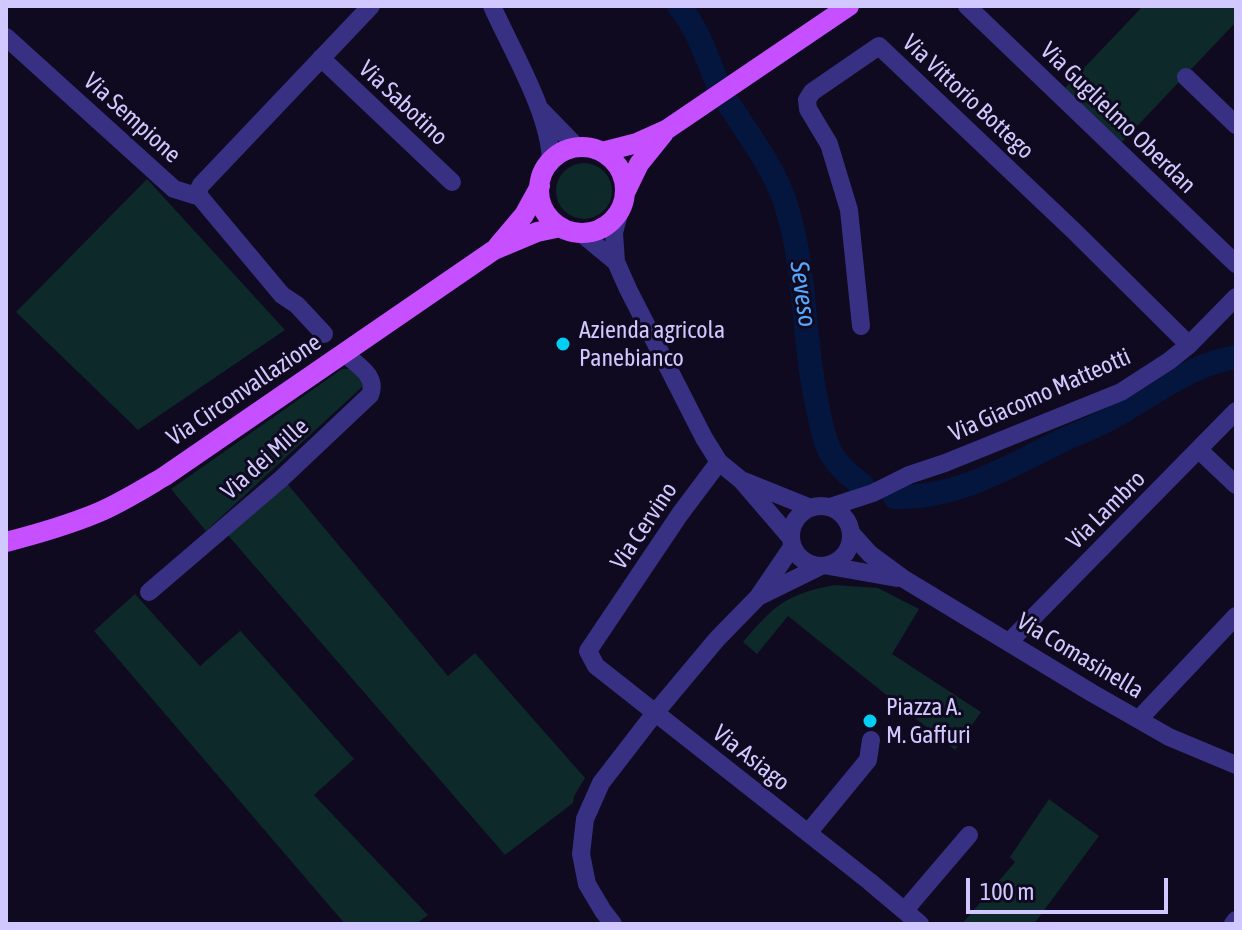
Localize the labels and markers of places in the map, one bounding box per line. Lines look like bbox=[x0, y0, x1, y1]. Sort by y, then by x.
place label: Azienda agricola Panebianco bbox=[579, 316, 725, 372]
marker: Azienda agricola Panebianco bbox=[554, 335, 572, 353]
place label: Piazza A. M. Gaffuri bbox=[886, 693, 971, 749]
marker: Piazza A. M. Gaffuri bbox=[861, 712, 879, 730]

